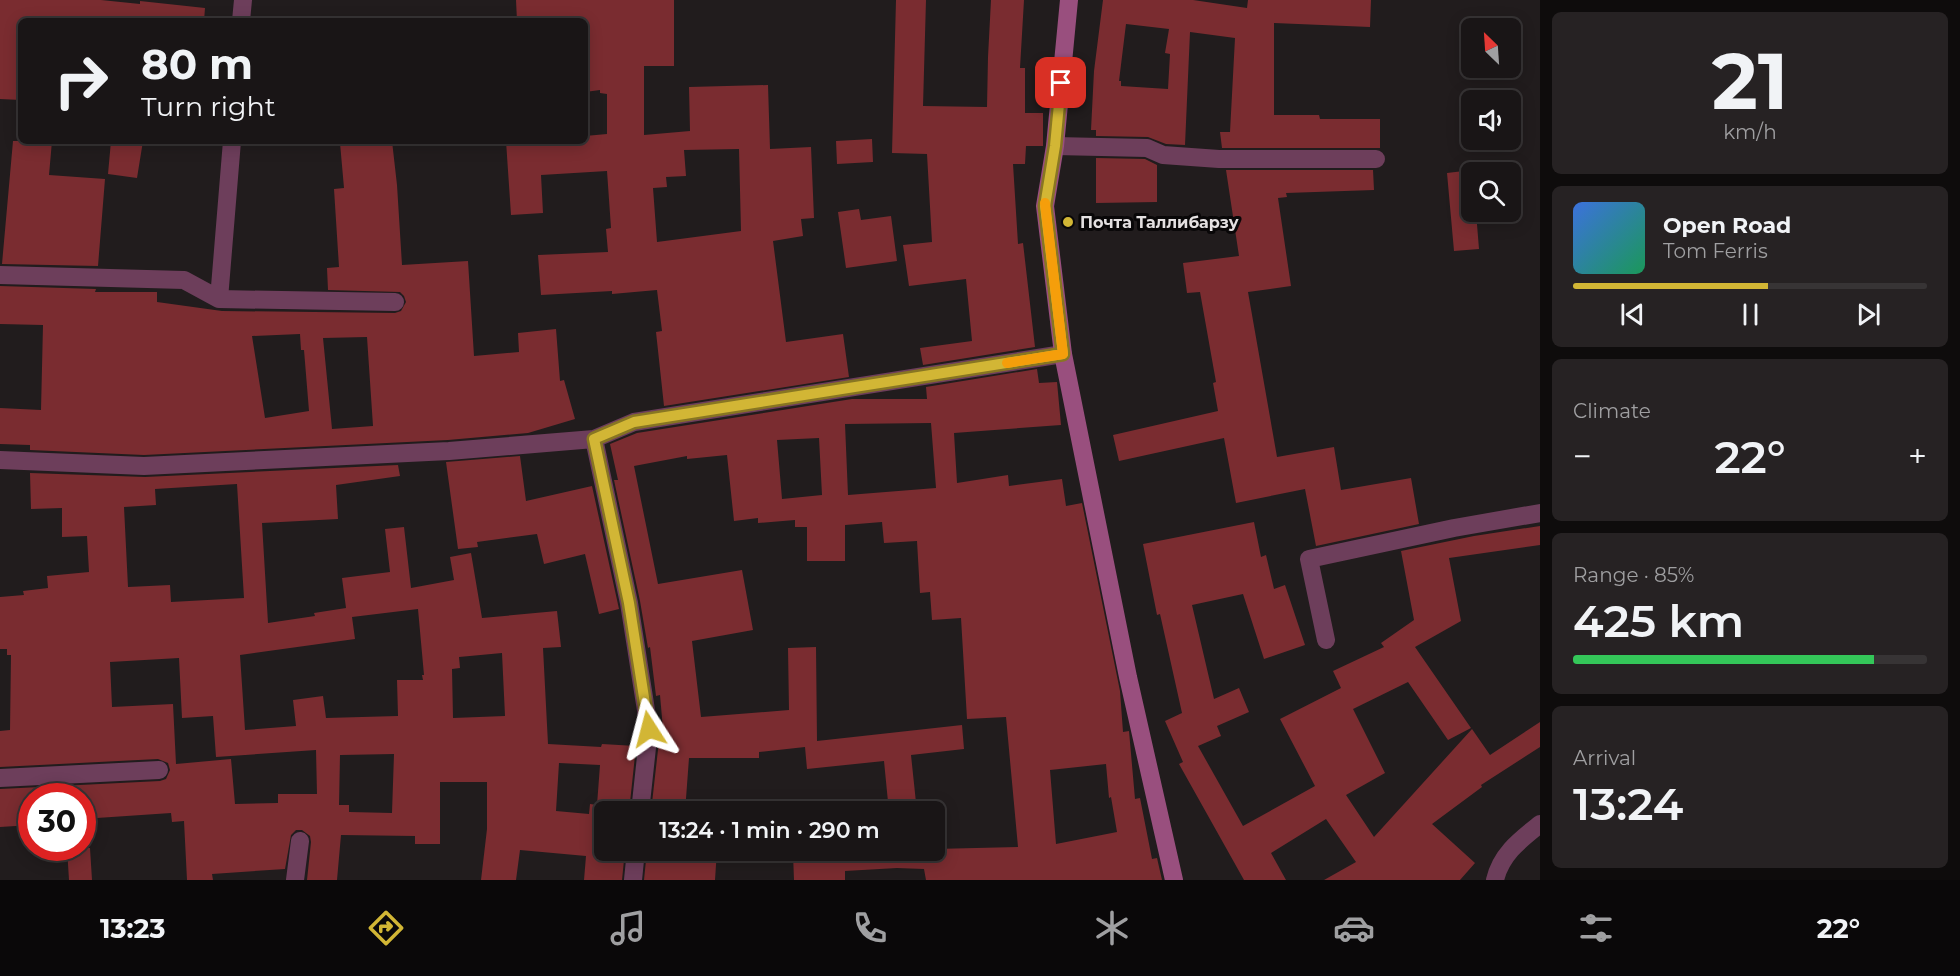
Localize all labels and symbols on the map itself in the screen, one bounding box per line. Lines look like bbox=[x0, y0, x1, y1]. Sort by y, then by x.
north arrow bbox=[1461, 18, 1521, 78]
pin bbox=[1035, 57, 1086, 108]
place label: Почта Таллибарзу bbox=[1080, 213, 1239, 232]
marker: Почта Таллибарзу bbox=[1061, 215, 1075, 229]
position arrow bbox=[617, 697, 681, 761]
speed limit sign: 30 bbox=[18, 783, 96, 861]

